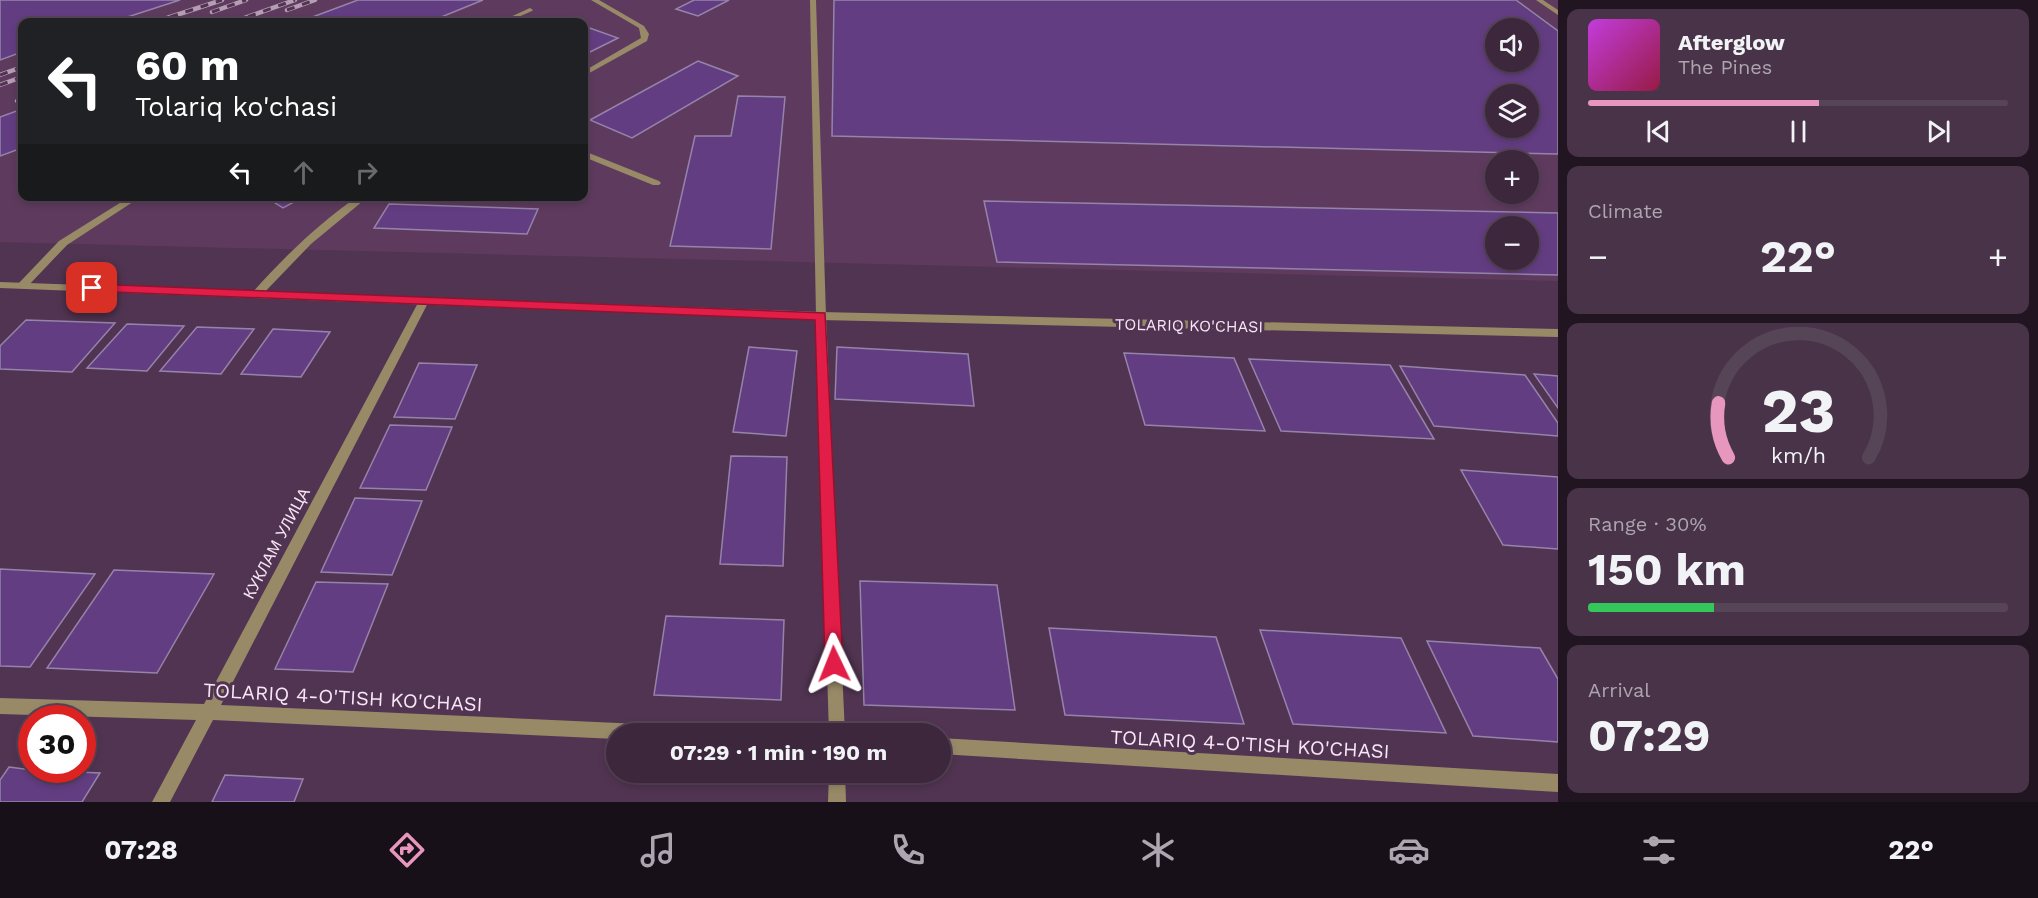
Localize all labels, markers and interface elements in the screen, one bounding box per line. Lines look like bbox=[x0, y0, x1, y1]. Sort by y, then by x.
map controls bbox=[1485, 18, 1539, 270]
button: sound bbox=[1485, 18, 1539, 72]
text: Afterglow bbox=[1678, 30, 1785, 55]
text: 60 m bbox=[135, 41, 239, 90]
icon: left bbox=[36, 42, 114, 120]
text: The Pines bbox=[1678, 55, 1772, 79]
button: layers bbox=[1485, 84, 1539, 138]
text: Tolariq ko'chasi bbox=[135, 91, 337, 123]
icon: previous bbox=[1642, 115, 1675, 148]
icon: pause bbox=[1782, 115, 1815, 148]
icon: next bbox=[1922, 115, 1955, 148]
button: + bbox=[1485, 150, 1539, 204]
icon: left bbox=[224, 156, 257, 189]
icon: ahead bbox=[287, 156, 320, 189]
icon: right bbox=[350, 156, 383, 189]
text: Climate bbox=[1588, 199, 1663, 223]
button: − bbox=[1485, 216, 1539, 270]
text: 22° bbox=[1760, 230, 1836, 283]
text: − bbox=[1588, 237, 1608, 276]
text: + bbox=[1988, 237, 2008, 276]
pin bbox=[66, 262, 117, 313]
icon: arrive bbox=[75, 271, 108, 304]
street label: TOLARIQ KO'CHASI bbox=[1115, 315, 1263, 336]
text: 23 bbox=[1761, 374, 1835, 447]
text: km/h bbox=[1770, 443, 1826, 468]
street label: КУКЛАМ УЛИЦА bbox=[239, 484, 314, 602]
text: Range · 30% bbox=[1588, 512, 1707, 536]
text: 150 km bbox=[1588, 543, 1746, 596]
position arrow bbox=[802, 632, 866, 696]
street label: TOLARIQ 4-O'TISH KO'CHASI bbox=[203, 678, 483, 716]
text: Arrival bbox=[1588, 678, 1650, 702]
speed limit sign: 30 bbox=[18, 705, 96, 783]
text: 07:29 bbox=[1588, 709, 1711, 762]
street label: TOLARIQ 4-O'TISH KO'CHASI bbox=[1110, 725, 1390, 763]
text: 07:29 · 1 min · 190 m bbox=[670, 740, 887, 765]
icon: directions bbox=[386, 829, 428, 871]
icon: music bbox=[637, 829, 679, 871]
icon: phone bbox=[887, 829, 929, 871]
icon: climate bbox=[1137, 829, 1179, 871]
icon: car bbox=[1388, 829, 1430, 871]
icon: filters bbox=[1638, 829, 1680, 871]
text: 07:28 bbox=[104, 834, 178, 866]
text: 22° bbox=[1888, 834, 1934, 866]

